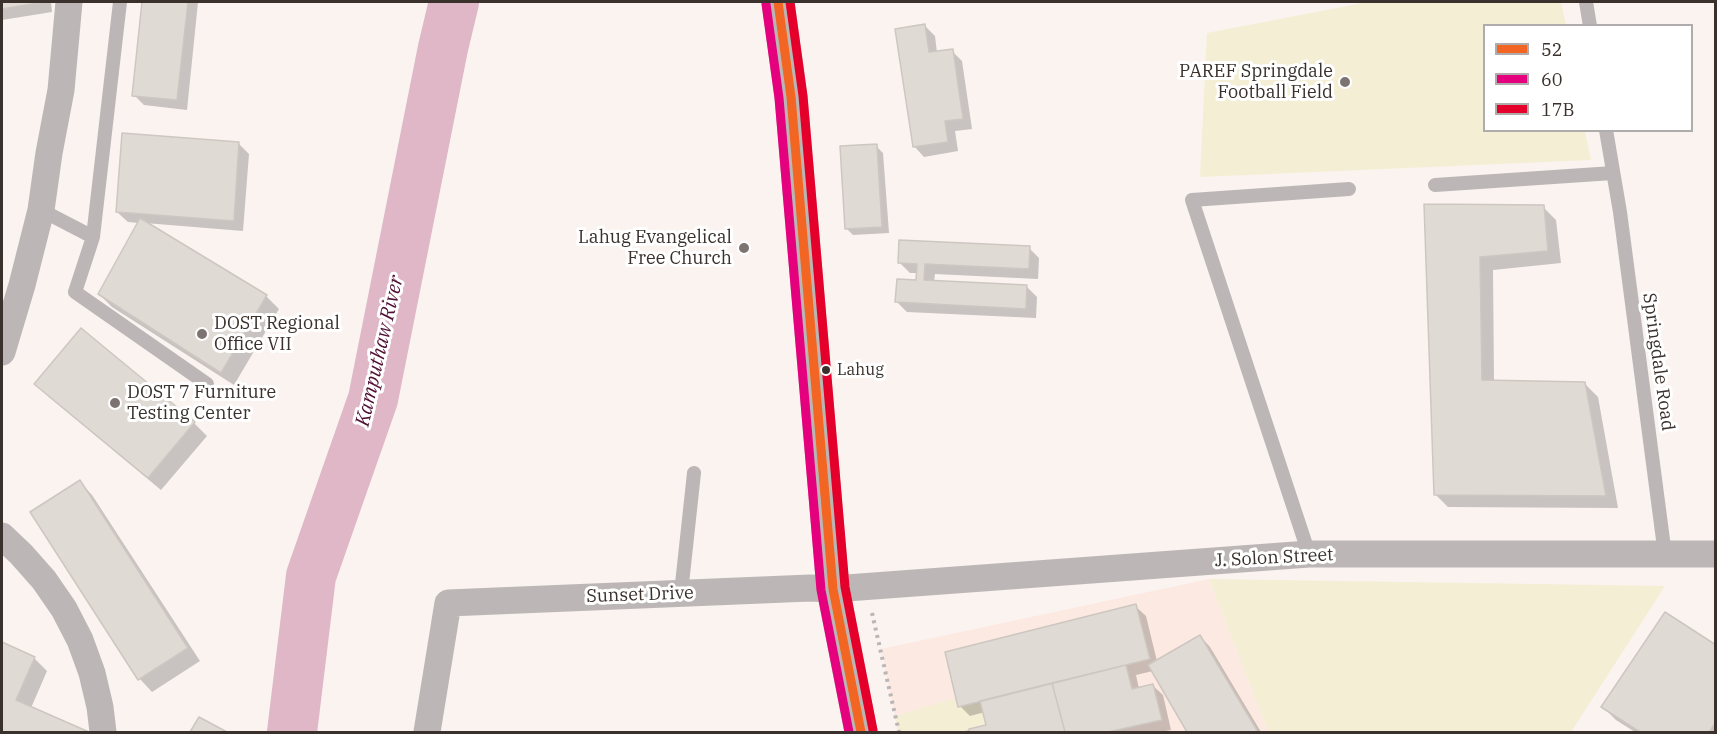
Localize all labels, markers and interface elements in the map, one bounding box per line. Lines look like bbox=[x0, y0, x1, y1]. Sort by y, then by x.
legend bbox=[1483, 24, 1693, 132]
text: 52 bbox=[1541, 38, 1563, 61]
place label: PAREF Springdale Football Field bbox=[1179, 61, 1333, 104]
text: 60 bbox=[1541, 68, 1563, 91]
marker: PAREF Springdale Football Field bbox=[1338, 75, 1352, 89]
text: 17B bbox=[1541, 98, 1575, 121]
place label: Lahug Evangelical Free Church bbox=[578, 227, 732, 270]
marker: Lahug Evangelical Free Church bbox=[737, 241, 751, 255]
water label: Kamputhaw River bbox=[351, 273, 409, 429]
street label: Springdale Road bbox=[1638, 292, 1678, 432]
place label: DOST Regional Office VII bbox=[214, 313, 340, 356]
marker: DOST Regional Office VII bbox=[195, 327, 209, 341]
place label: Lahug bbox=[837, 360, 884, 380]
marker: Lahug bbox=[820, 364, 832, 376]
place label: DOST 7 Furniture Testing Center bbox=[127, 382, 276, 424]
marker: DOST 7 Furniture Testing Center bbox=[108, 396, 122, 410]
street label: J. Solon Street bbox=[1214, 544, 1334, 572]
street label: Sunset Drive bbox=[586, 582, 694, 608]

